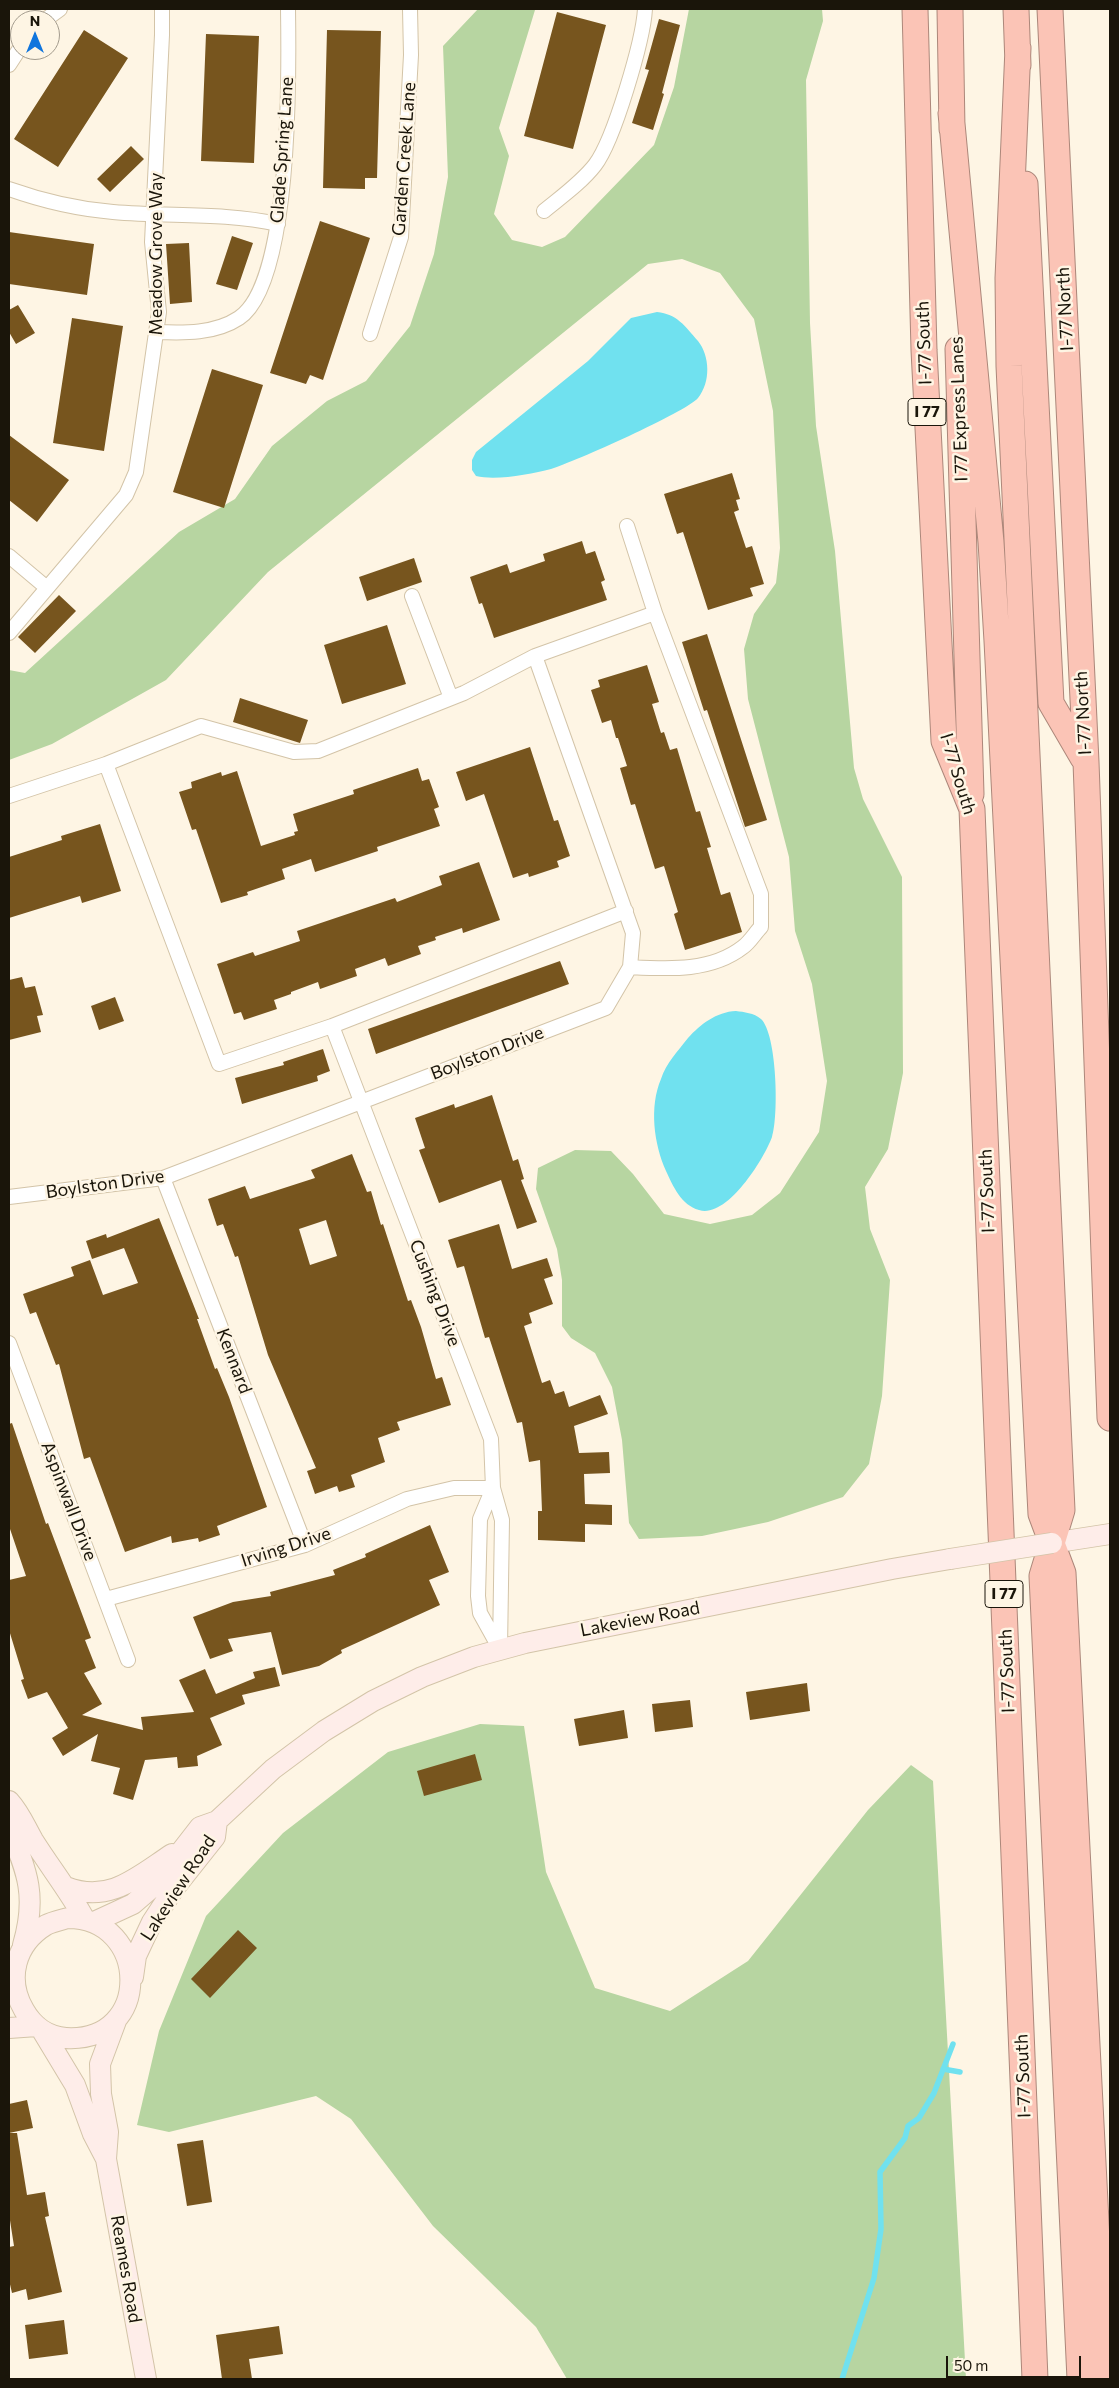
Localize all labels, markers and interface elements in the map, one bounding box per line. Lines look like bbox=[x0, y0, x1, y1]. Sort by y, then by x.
north arrow bbox=[10, 10, 60, 60]
text: N bbox=[30, 12, 40, 29]
street label: Glade Spring Lane bbox=[266, 76, 298, 224]
street label: Garden Creek Lane bbox=[388, 81, 420, 237]
street label: Meadow Grove Way bbox=[145, 172, 167, 336]
street label: I-77 North bbox=[1052, 266, 1078, 352]
street label: I-77 South bbox=[912, 301, 936, 385]
street label: I 77 Express Lanes bbox=[946, 336, 972, 482]
road number: I 77 bbox=[908, 398, 946, 426]
street label: I-77 North bbox=[1070, 670, 1096, 756]
street label: I-77 South bbox=[935, 731, 981, 817]
street label: Boylston Drive bbox=[427, 1022, 547, 1084]
street label: I-77 South bbox=[975, 1149, 999, 1233]
street label: Boylston Drive bbox=[44, 1165, 166, 1203]
street label: Cushing Drive bbox=[405, 1237, 465, 1349]
street label: Kennard bbox=[212, 1325, 256, 1397]
street label: Aspinwall Drive bbox=[36, 1438, 102, 1564]
street label: Irving Drive bbox=[238, 1522, 334, 1572]
road number: I 77 bbox=[985, 1580, 1023, 1608]
street label: Lakeview Road bbox=[578, 1597, 702, 1641]
street label: I-77 South bbox=[995, 1629, 1019, 1713]
street label: Lakeview Road bbox=[136, 1831, 220, 1945]
street label: I-77 South bbox=[1011, 2034, 1035, 2118]
street label: Reames Road bbox=[106, 2213, 146, 2325]
scale bar bbox=[949, 2346, 1084, 2378]
text: 50 m bbox=[954, 2356, 988, 2374]

